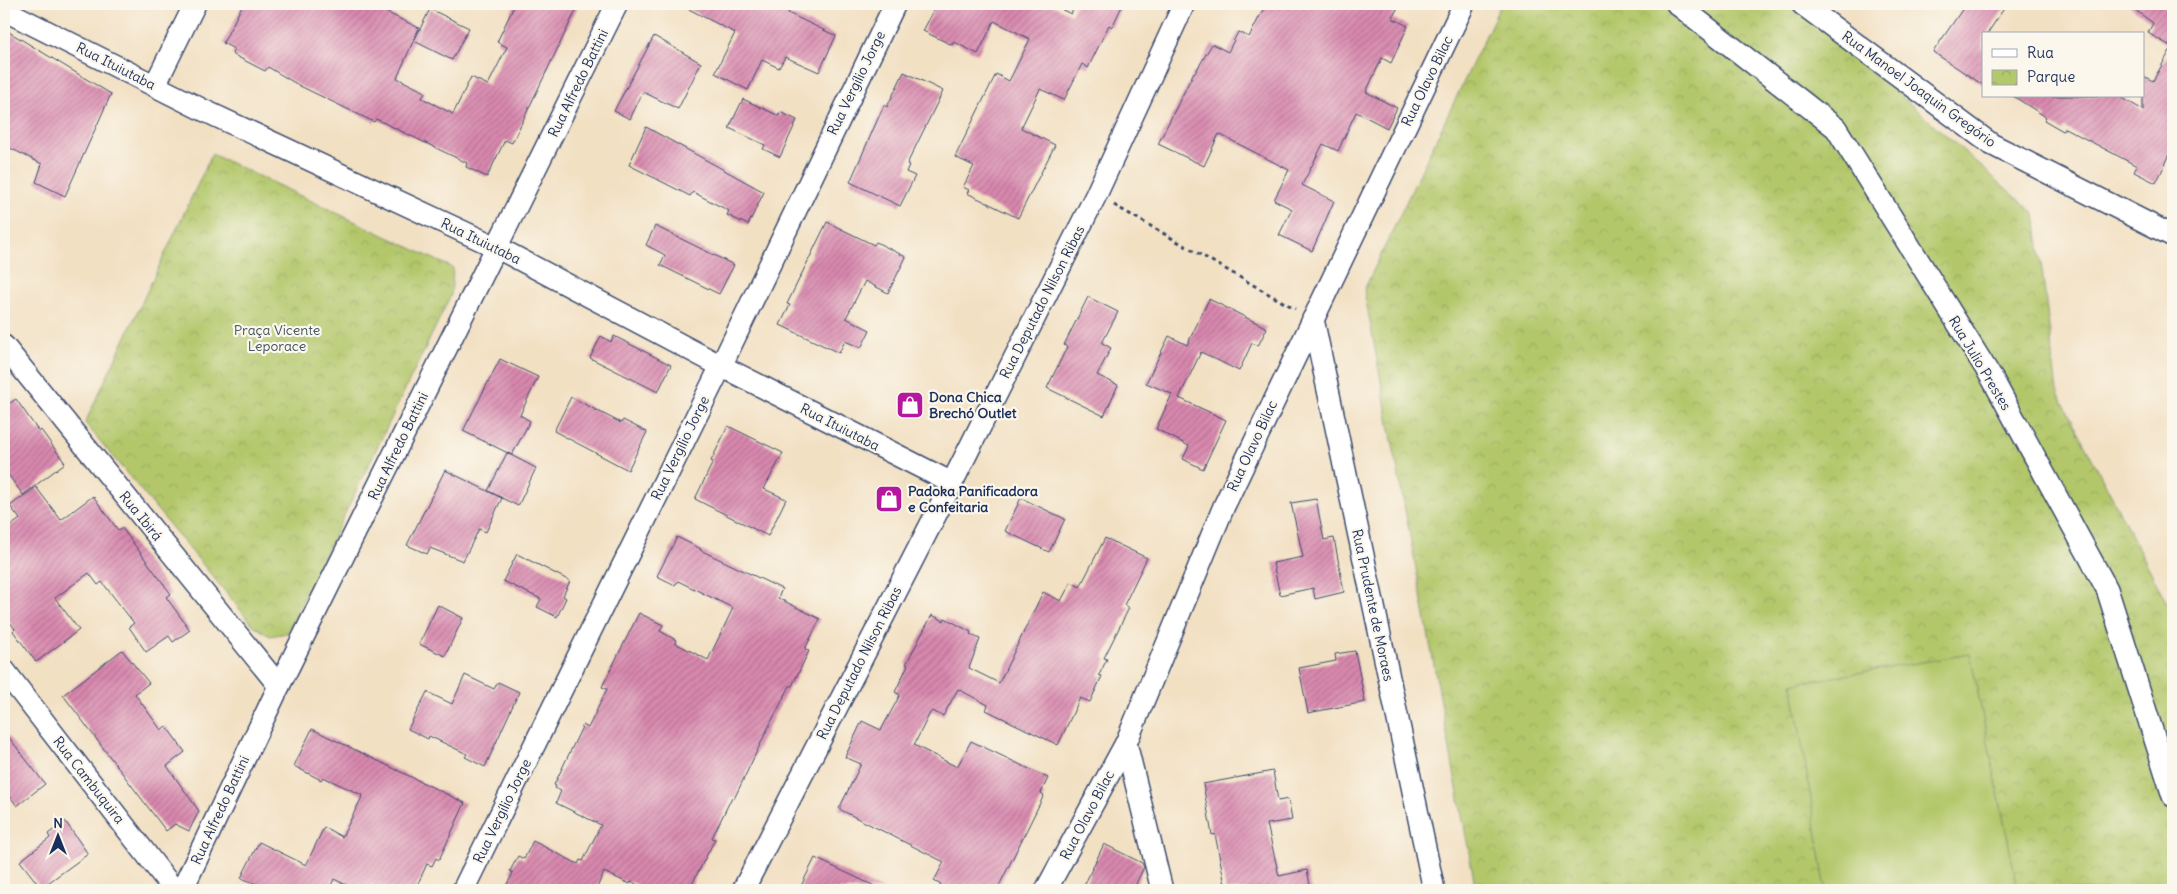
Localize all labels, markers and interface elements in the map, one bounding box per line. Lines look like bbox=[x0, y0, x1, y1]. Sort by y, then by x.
street label: Rua Alfredo Battini bbox=[544, 26, 612, 140]
street label: Rua Manoel Joaquin Gregório bbox=[1838, 27, 2000, 151]
street label: Rua Vergílio Jorge bbox=[823, 28, 889, 138]
legend bbox=[1982, 32, 2144, 98]
street label: Rua Olavo Bilac bbox=[1397, 33, 1457, 129]
street label: Rua Ituiutaba bbox=[73, 38, 159, 94]
text: Rua bbox=[2027, 43, 2054, 62]
text: Parque bbox=[2027, 67, 2075, 86]
street label: Rua Ituiutaba bbox=[438, 214, 524, 268]
street label: Rua Deputado Nilson Ribas bbox=[995, 222, 1089, 382]
street label: Rua Julio Prestes bbox=[1945, 312, 2015, 414]
park label: Praça Vicente Leporace bbox=[234, 321, 320, 355]
place label: Dona Chica Brechó Outlet bbox=[929, 388, 1017, 422]
street label: Rua Alfredo Battini bbox=[364, 389, 432, 503]
shop icon: Dona Chica Brechó Outlet bbox=[895, 390, 925, 420]
street label: Rua Vergílio Jorge bbox=[647, 393, 713, 503]
street label: Rua Olavo Bilac bbox=[1223, 397, 1281, 495]
street label: Rua Ituiutaba bbox=[797, 399, 883, 455]
place label: Padoka Panificadora e Confeitaria bbox=[908, 482, 1038, 516]
shop icon: Padoka Panificadora e Confeitaria bbox=[874, 484, 904, 514]
street label: Rua Ibirá bbox=[116, 487, 166, 545]
street label: Rua Prudente de Moraes bbox=[1348, 527, 1398, 683]
street label: Rua Deputado Nilson Ribas bbox=[812, 583, 906, 743]
street label: Rua Cambuquira bbox=[49, 733, 129, 827]
street label: Rua Alfredo Battini bbox=[187, 753, 253, 867]
street label: Rua Vergílio Jorge bbox=[469, 756, 535, 866]
street label: Rua Olavo Bilac bbox=[1056, 767, 1118, 863]
north arrow bbox=[32, 812, 82, 862]
text: N bbox=[53, 814, 63, 832]

